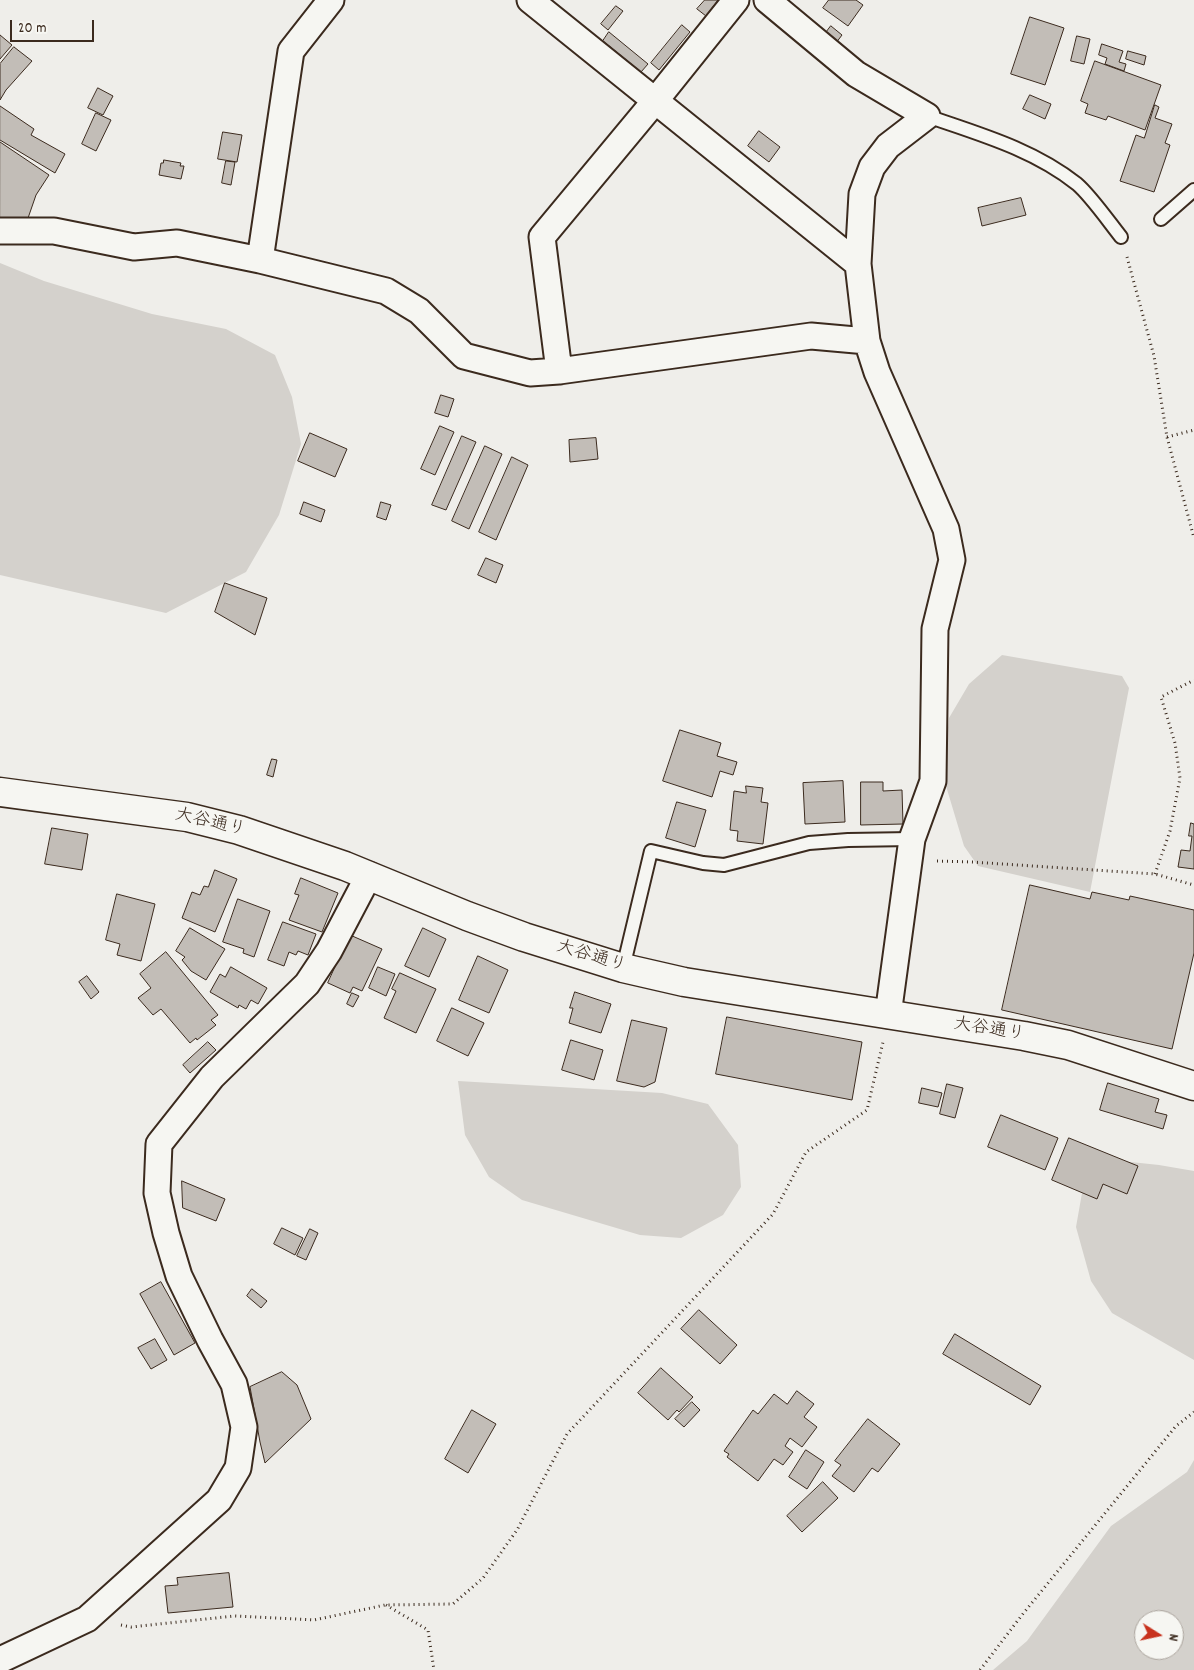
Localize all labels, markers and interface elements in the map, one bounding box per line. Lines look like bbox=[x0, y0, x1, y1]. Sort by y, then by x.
scale bar bbox=[12, 10, 96, 42]
text: 20 m bbox=[18, 18, 46, 40]
street label: 大谷通り bbox=[172, 805, 248, 843]
street label: 大谷通り bbox=[553, 937, 629, 979]
street label: 大谷通り bbox=[952, 1015, 1026, 1047]
north arrow bbox=[1134, 1610, 1184, 1660]
text: N bbox=[1162, 1632, 1183, 1643]

